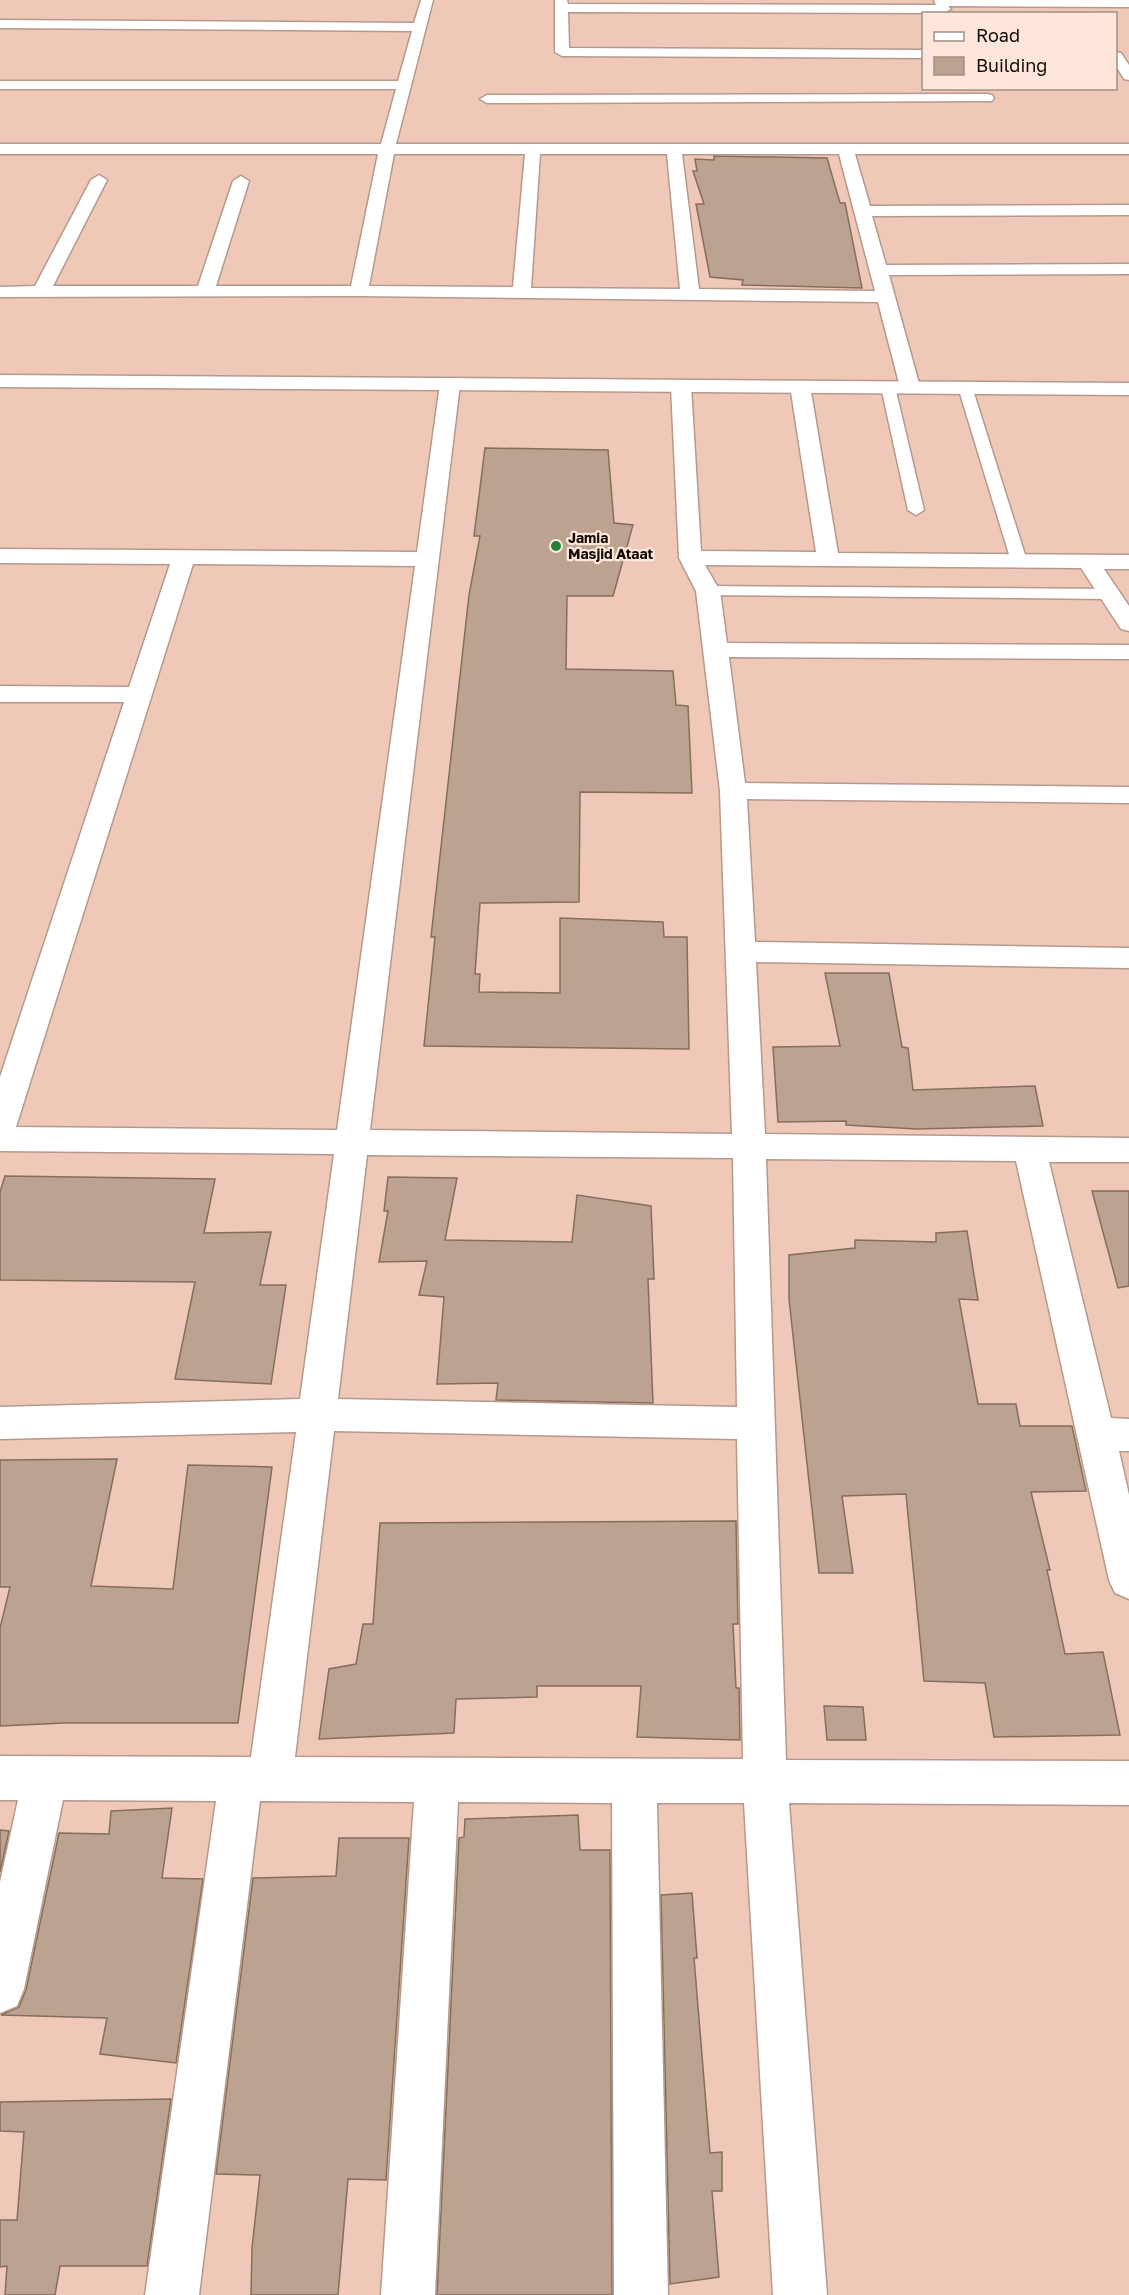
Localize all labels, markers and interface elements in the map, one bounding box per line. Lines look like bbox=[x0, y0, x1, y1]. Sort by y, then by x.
legend bbox=[922, 12, 1117, 90]
text: Road bbox=[976, 24, 1020, 46]
text: Building bbox=[976, 54, 1047, 76]
place label: Jamia Masjid Ataat bbox=[568, 529, 654, 562]
marker: Jamia Masjid Ataat bbox=[549, 539, 563, 553]

